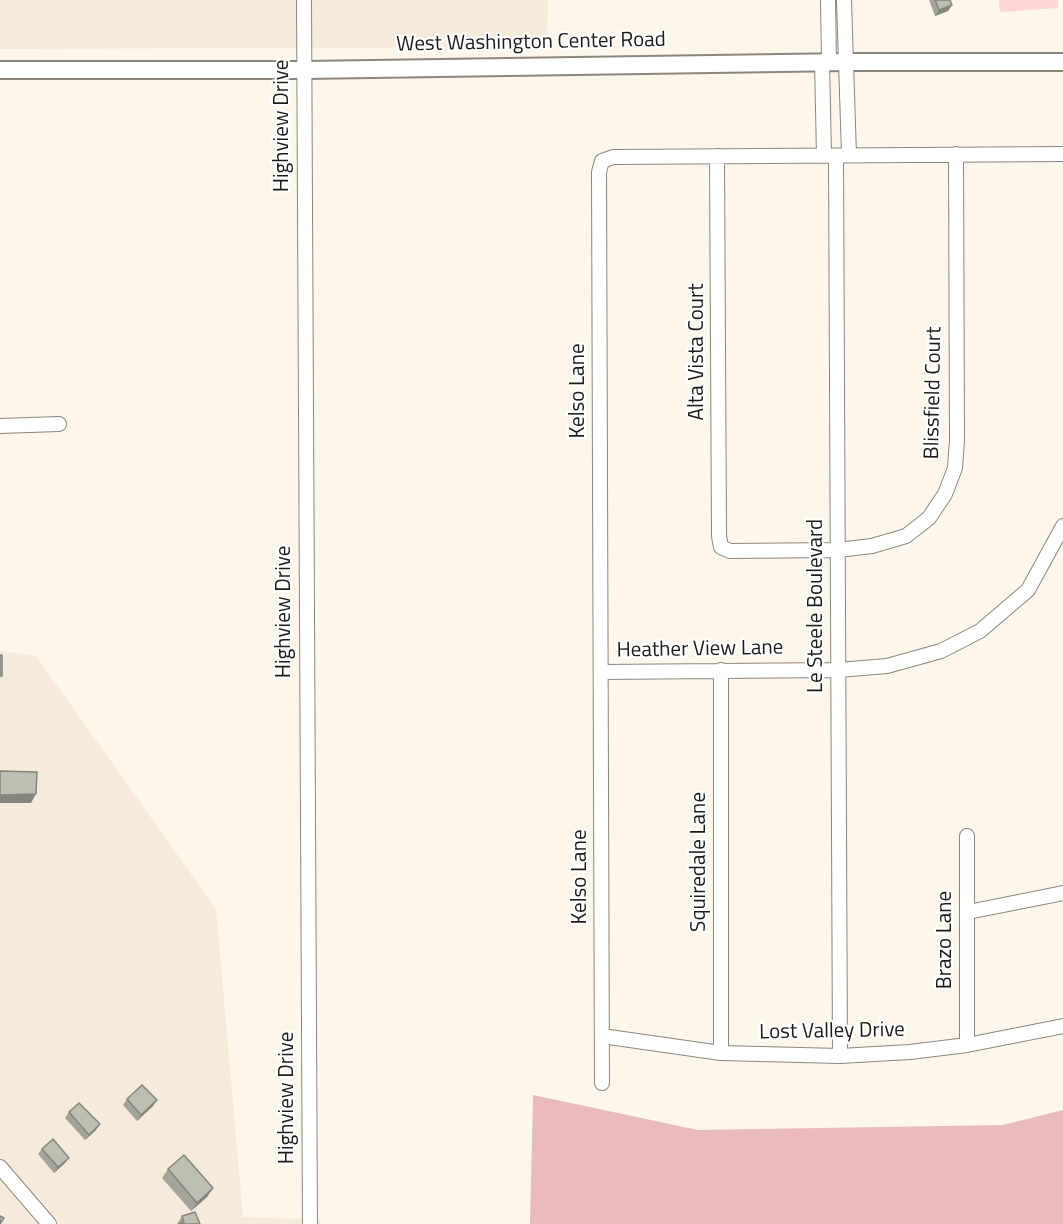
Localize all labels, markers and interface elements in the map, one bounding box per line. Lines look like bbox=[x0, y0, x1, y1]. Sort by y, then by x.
street label: West Washington Center Road bbox=[396, 28, 666, 58]
street label: Highview Drive bbox=[270, 60, 296, 192]
street label: Alta Vista Court bbox=[685, 283, 711, 421]
street label: Blissfield Court bbox=[920, 326, 948, 460]
street label: Kelso Lane bbox=[566, 343, 592, 439]
street label: Le Steele Boulevard bbox=[804, 519, 830, 693]
street label: Highview Drive bbox=[272, 546, 298, 678]
street label: Heather View Lane bbox=[616, 636, 784, 664]
street label: Squiredale Lane bbox=[687, 792, 713, 932]
street label: Kelso Lane bbox=[568, 829, 594, 925]
street label: Brazo Lane bbox=[933, 891, 959, 989]
street label: Lost Valley Drive bbox=[759, 1018, 905, 1046]
street label: Highview Drive bbox=[275, 1032, 301, 1164]

